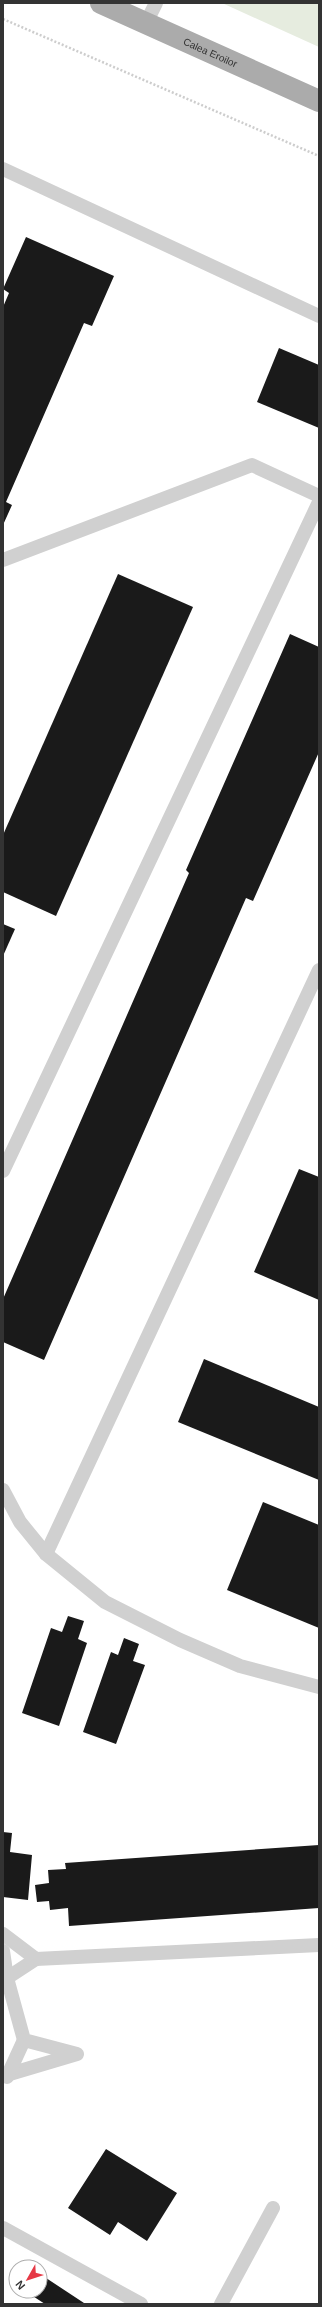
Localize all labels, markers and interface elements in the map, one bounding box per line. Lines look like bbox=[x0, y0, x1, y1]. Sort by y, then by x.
street label: Calea Eroilor bbox=[182, 35, 240, 69]
north arrow bbox=[8, 2259, 48, 2299]
text: N bbox=[13, 2278, 27, 2292]

